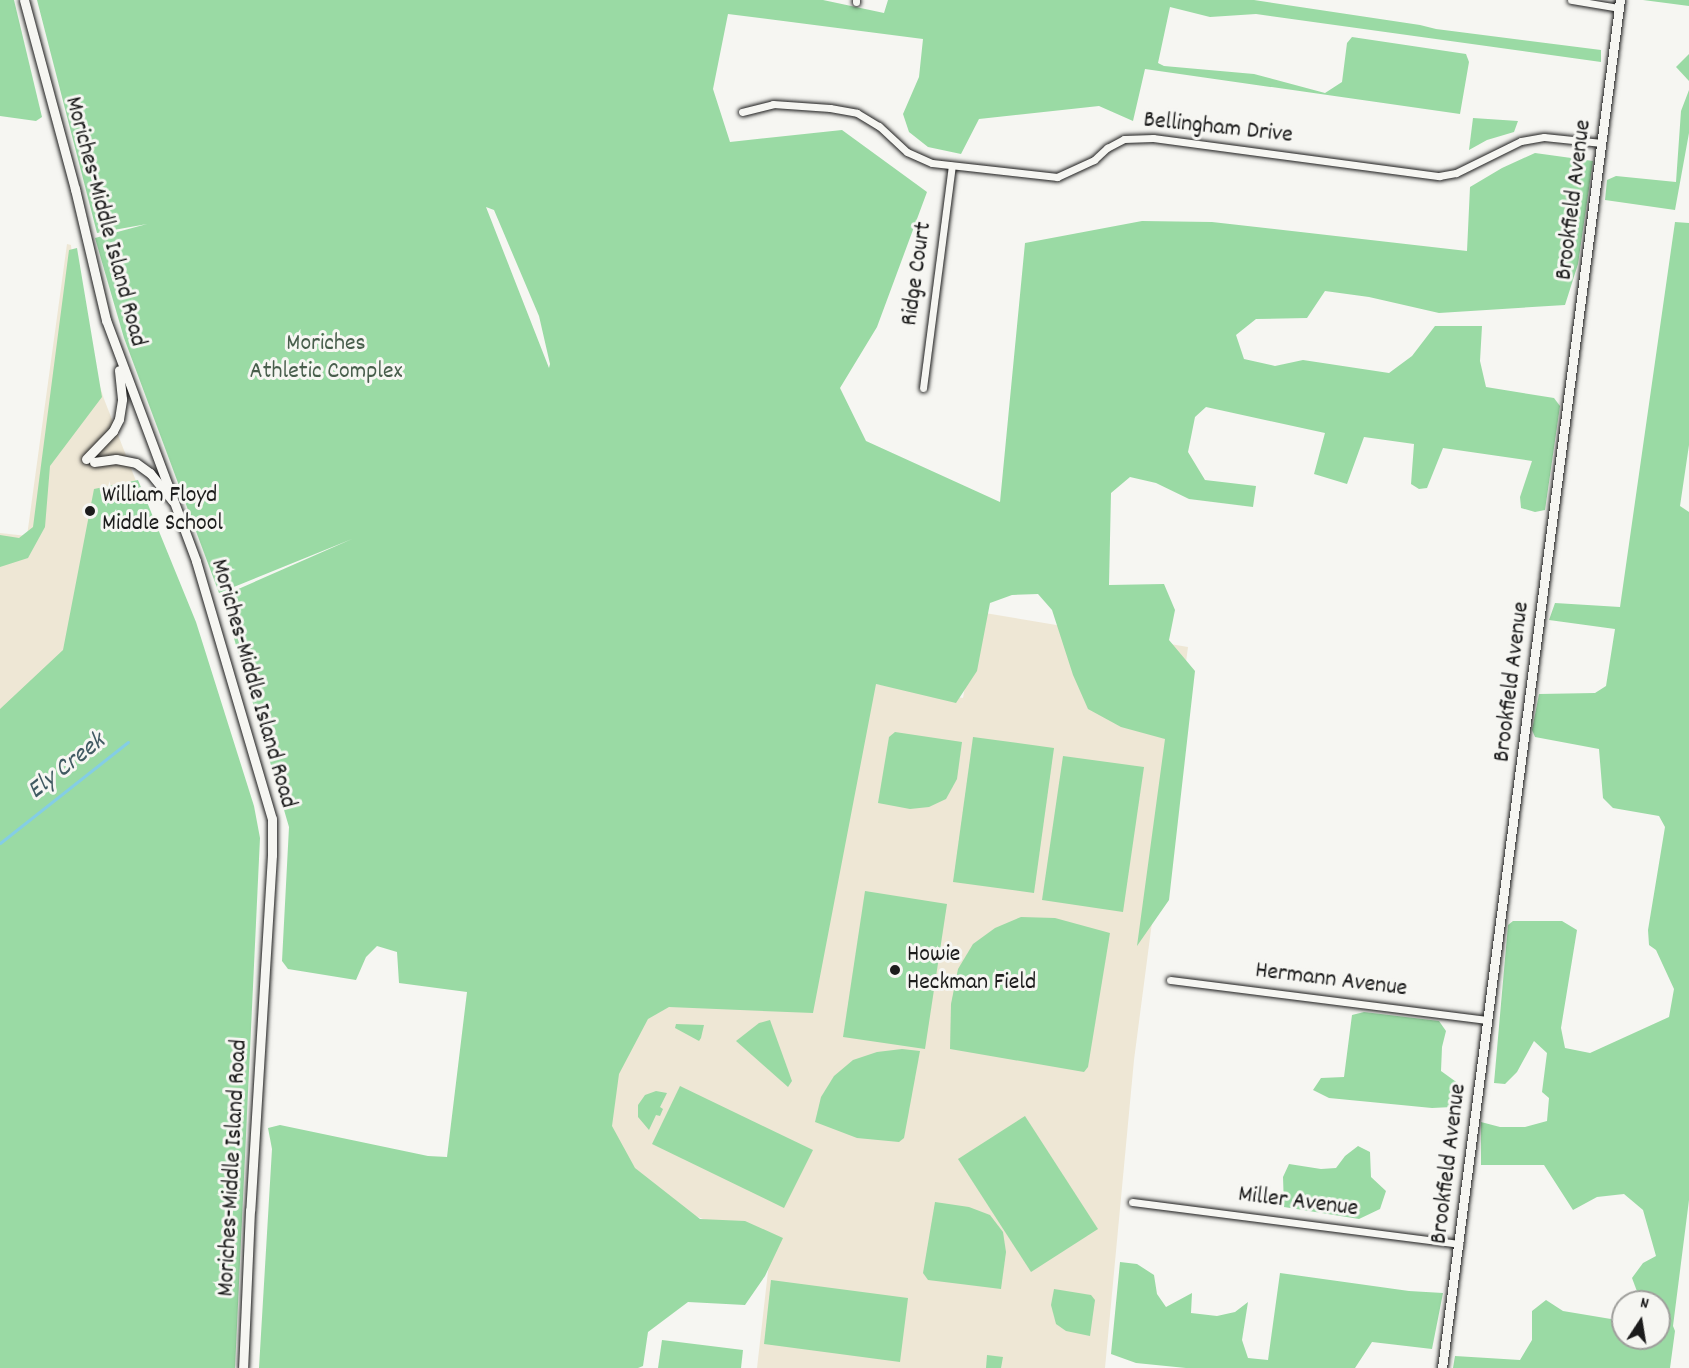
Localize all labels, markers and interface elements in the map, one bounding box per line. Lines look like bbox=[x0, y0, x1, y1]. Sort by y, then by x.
street label: Moriches-Middle Island Road bbox=[57, 94, 151, 350]
street label: Bellingham Drive bbox=[1142, 107, 1294, 151]
street label: Brookfield Avenue bbox=[1551, 118, 1599, 282]
street label: Ridge Court bbox=[896, 220, 940, 328]
park label: Moriches Athletic Complex bbox=[250, 331, 402, 387]
place label: William Floyd Middle School bbox=[102, 483, 223, 539]
marker: William Floyd Middle School bbox=[83, 504, 97, 518]
street label: Moriches-Middle Island Road bbox=[203, 556, 301, 812]
street label: Brookfield Avenue bbox=[1489, 600, 1537, 764]
water label: Ely Creek bbox=[22, 727, 112, 807]
place label: Howie Heckman Field bbox=[907, 942, 1036, 998]
street label: Hermann Avenue bbox=[1253, 957, 1409, 1005]
marker: Howie Heckman Field bbox=[888, 963, 902, 977]
street label: Moriches-Middle Island Road bbox=[213, 1039, 255, 1297]
street label: Brookfield Avenue bbox=[1426, 1082, 1474, 1246]
street label: Miller Avenue bbox=[1236, 1181, 1360, 1225]
north arrow bbox=[1611, 1290, 1671, 1350]
text: N bbox=[1638, 1292, 1651, 1316]

